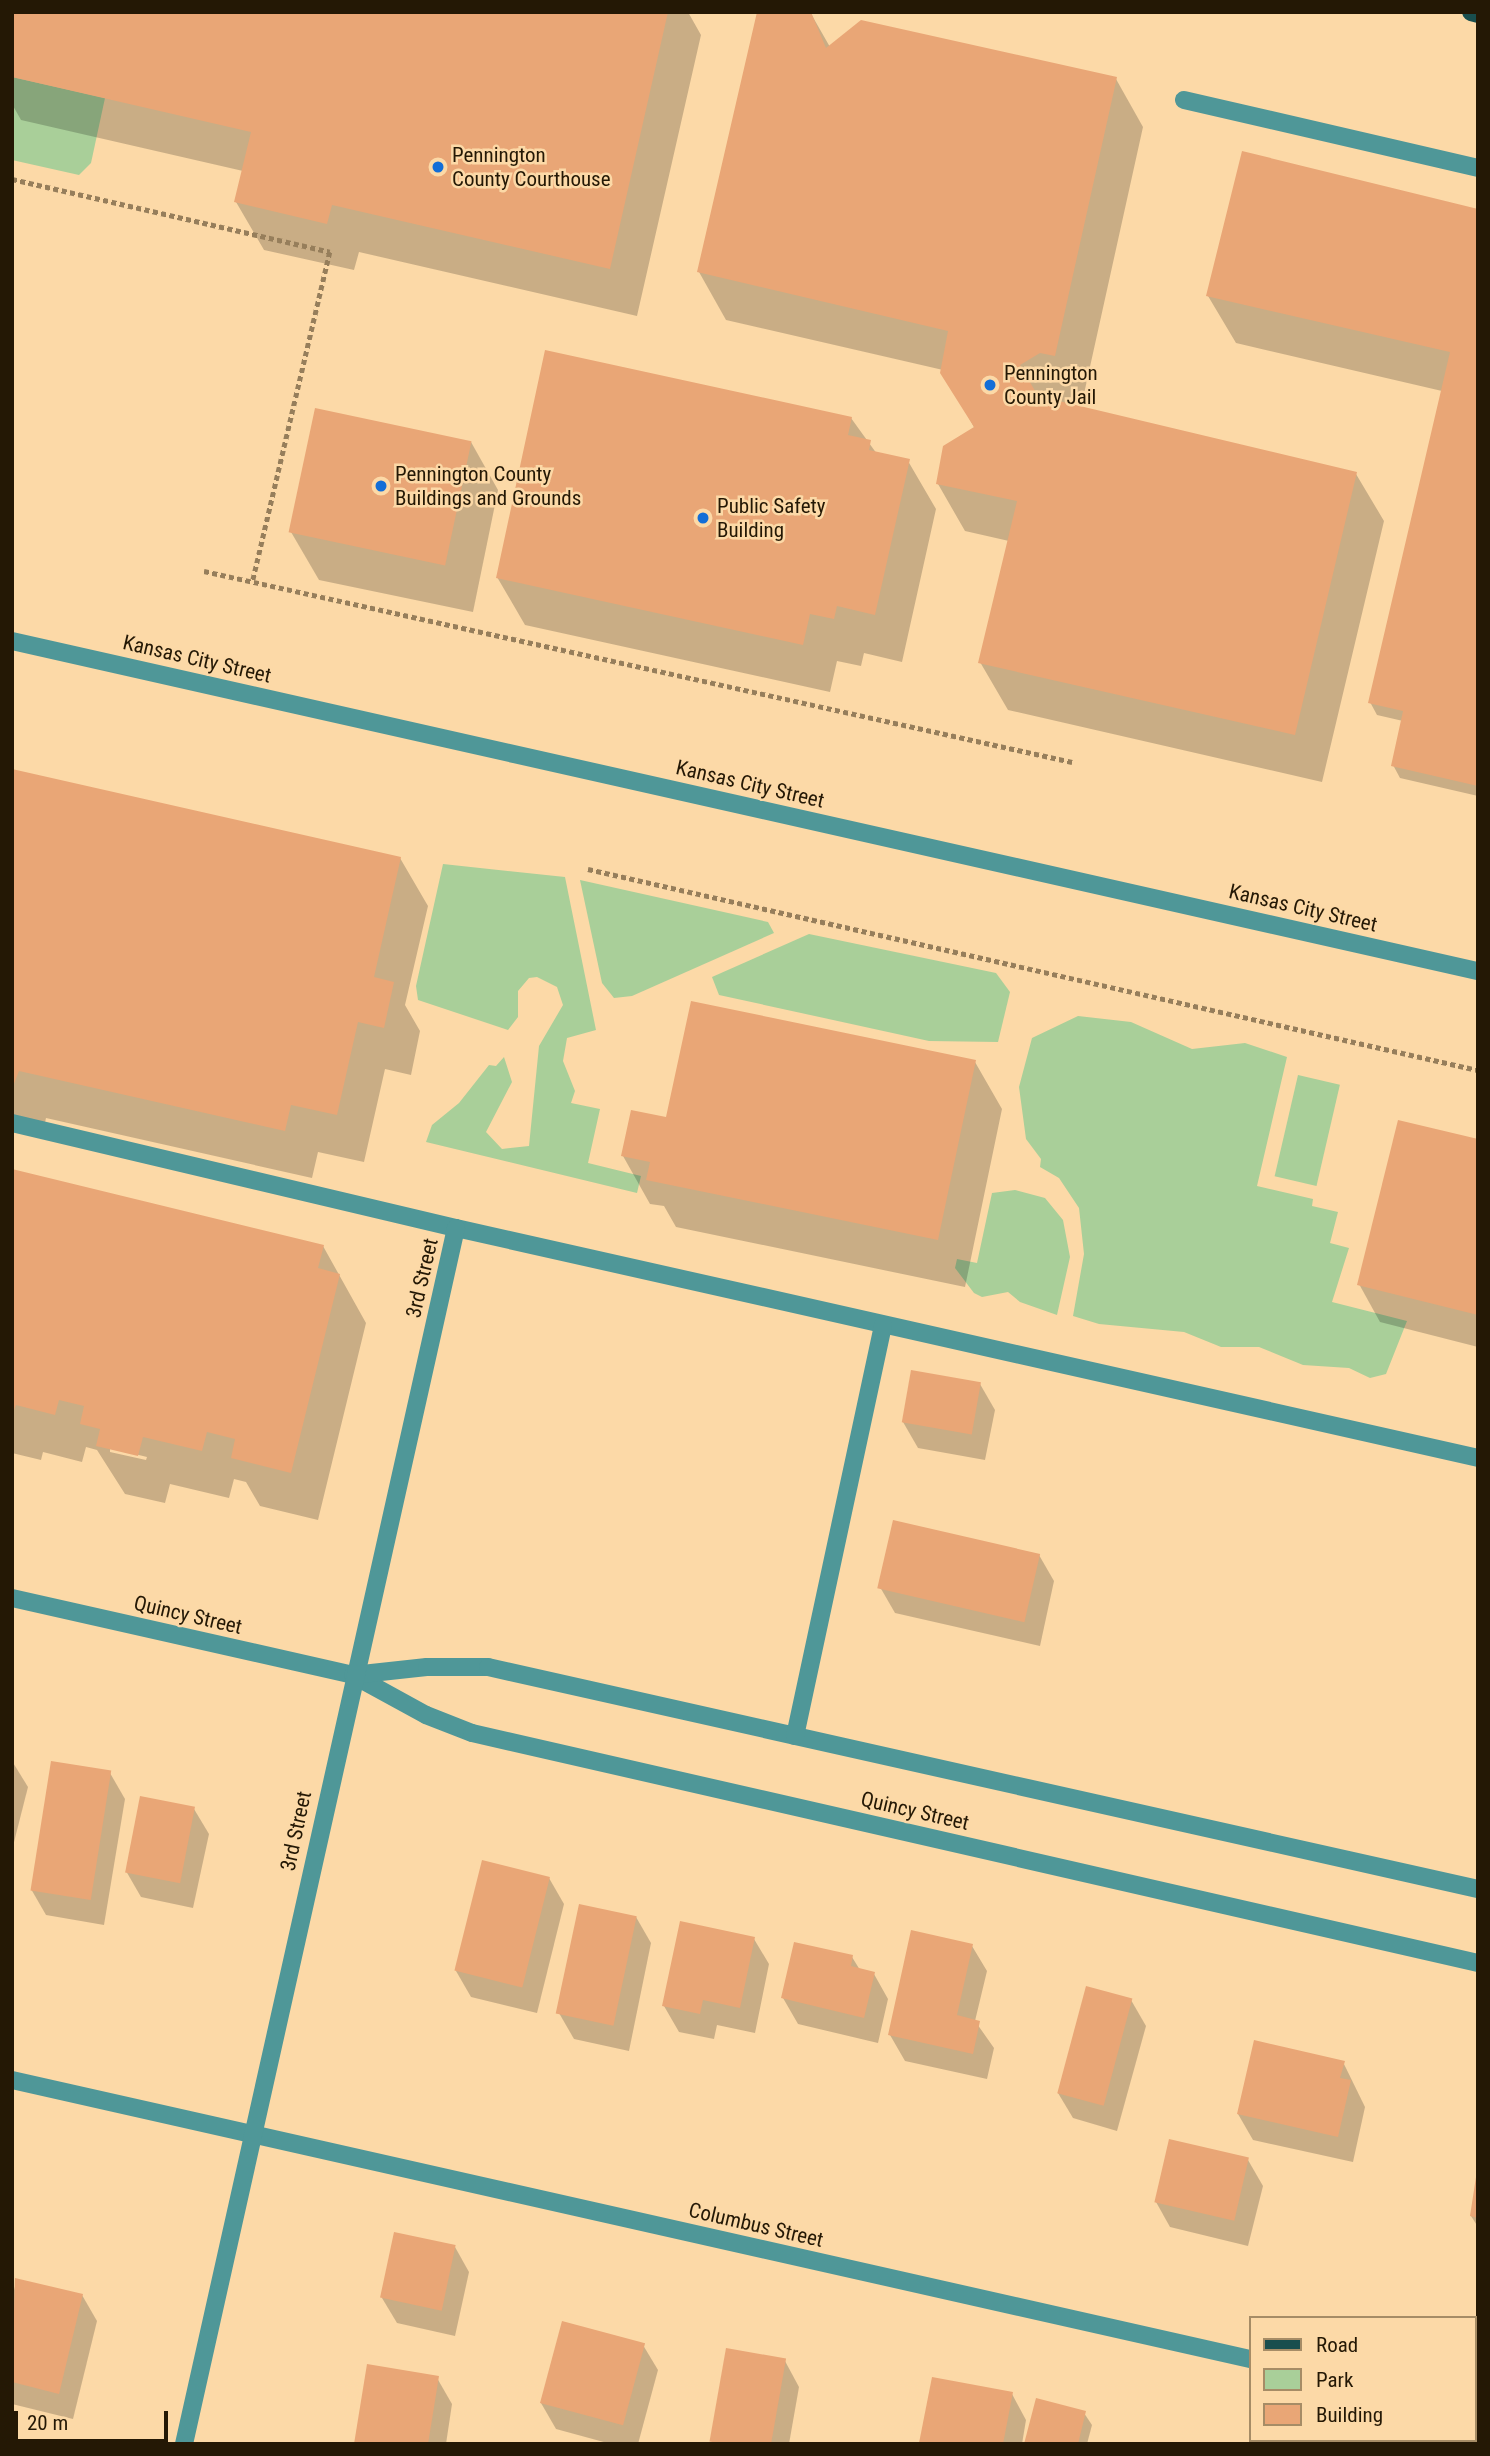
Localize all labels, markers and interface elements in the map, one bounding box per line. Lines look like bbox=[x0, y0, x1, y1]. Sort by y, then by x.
place label: Pennington County Courthouse bbox=[452, 142, 611, 192]
marker: Pennington County Courthouse bbox=[430, 159, 446, 175]
place label: Pennington County Jail bbox=[1004, 360, 1098, 410]
marker: Pennington County Jail bbox=[982, 377, 998, 393]
place label: Pennington County Buildings and Grounds bbox=[395, 461, 581, 511]
marker: Pennington County Buildings and Grounds bbox=[373, 478, 389, 494]
place label: Public Safety Building bbox=[717, 493, 825, 543]
marker: Public Safety Building bbox=[695, 510, 711, 526]
street label: Kansas City Street bbox=[120, 630, 274, 688]
street label: Kansas City Street bbox=[673, 755, 827, 813]
street label: Kansas City Street bbox=[1226, 879, 1380, 937]
street label: 3rd Street bbox=[401, 1236, 443, 1320]
street label: Quincy Street bbox=[131, 1590, 245, 1640]
street label: Quincy Street bbox=[858, 1786, 972, 1836]
street label: 3rd Street bbox=[275, 1789, 317, 1873]
street label: Columbus Street bbox=[686, 2197, 826, 2253]
legend bbox=[1248, 2316, 1476, 2442]
text: Road bbox=[1316, 2333, 1358, 2357]
text: Park bbox=[1316, 2368, 1353, 2392]
scale bar bbox=[18, 2396, 172, 2440]
text: Building bbox=[1316, 2403, 1383, 2427]
text: 20 m bbox=[27, 2411, 68, 2435]

